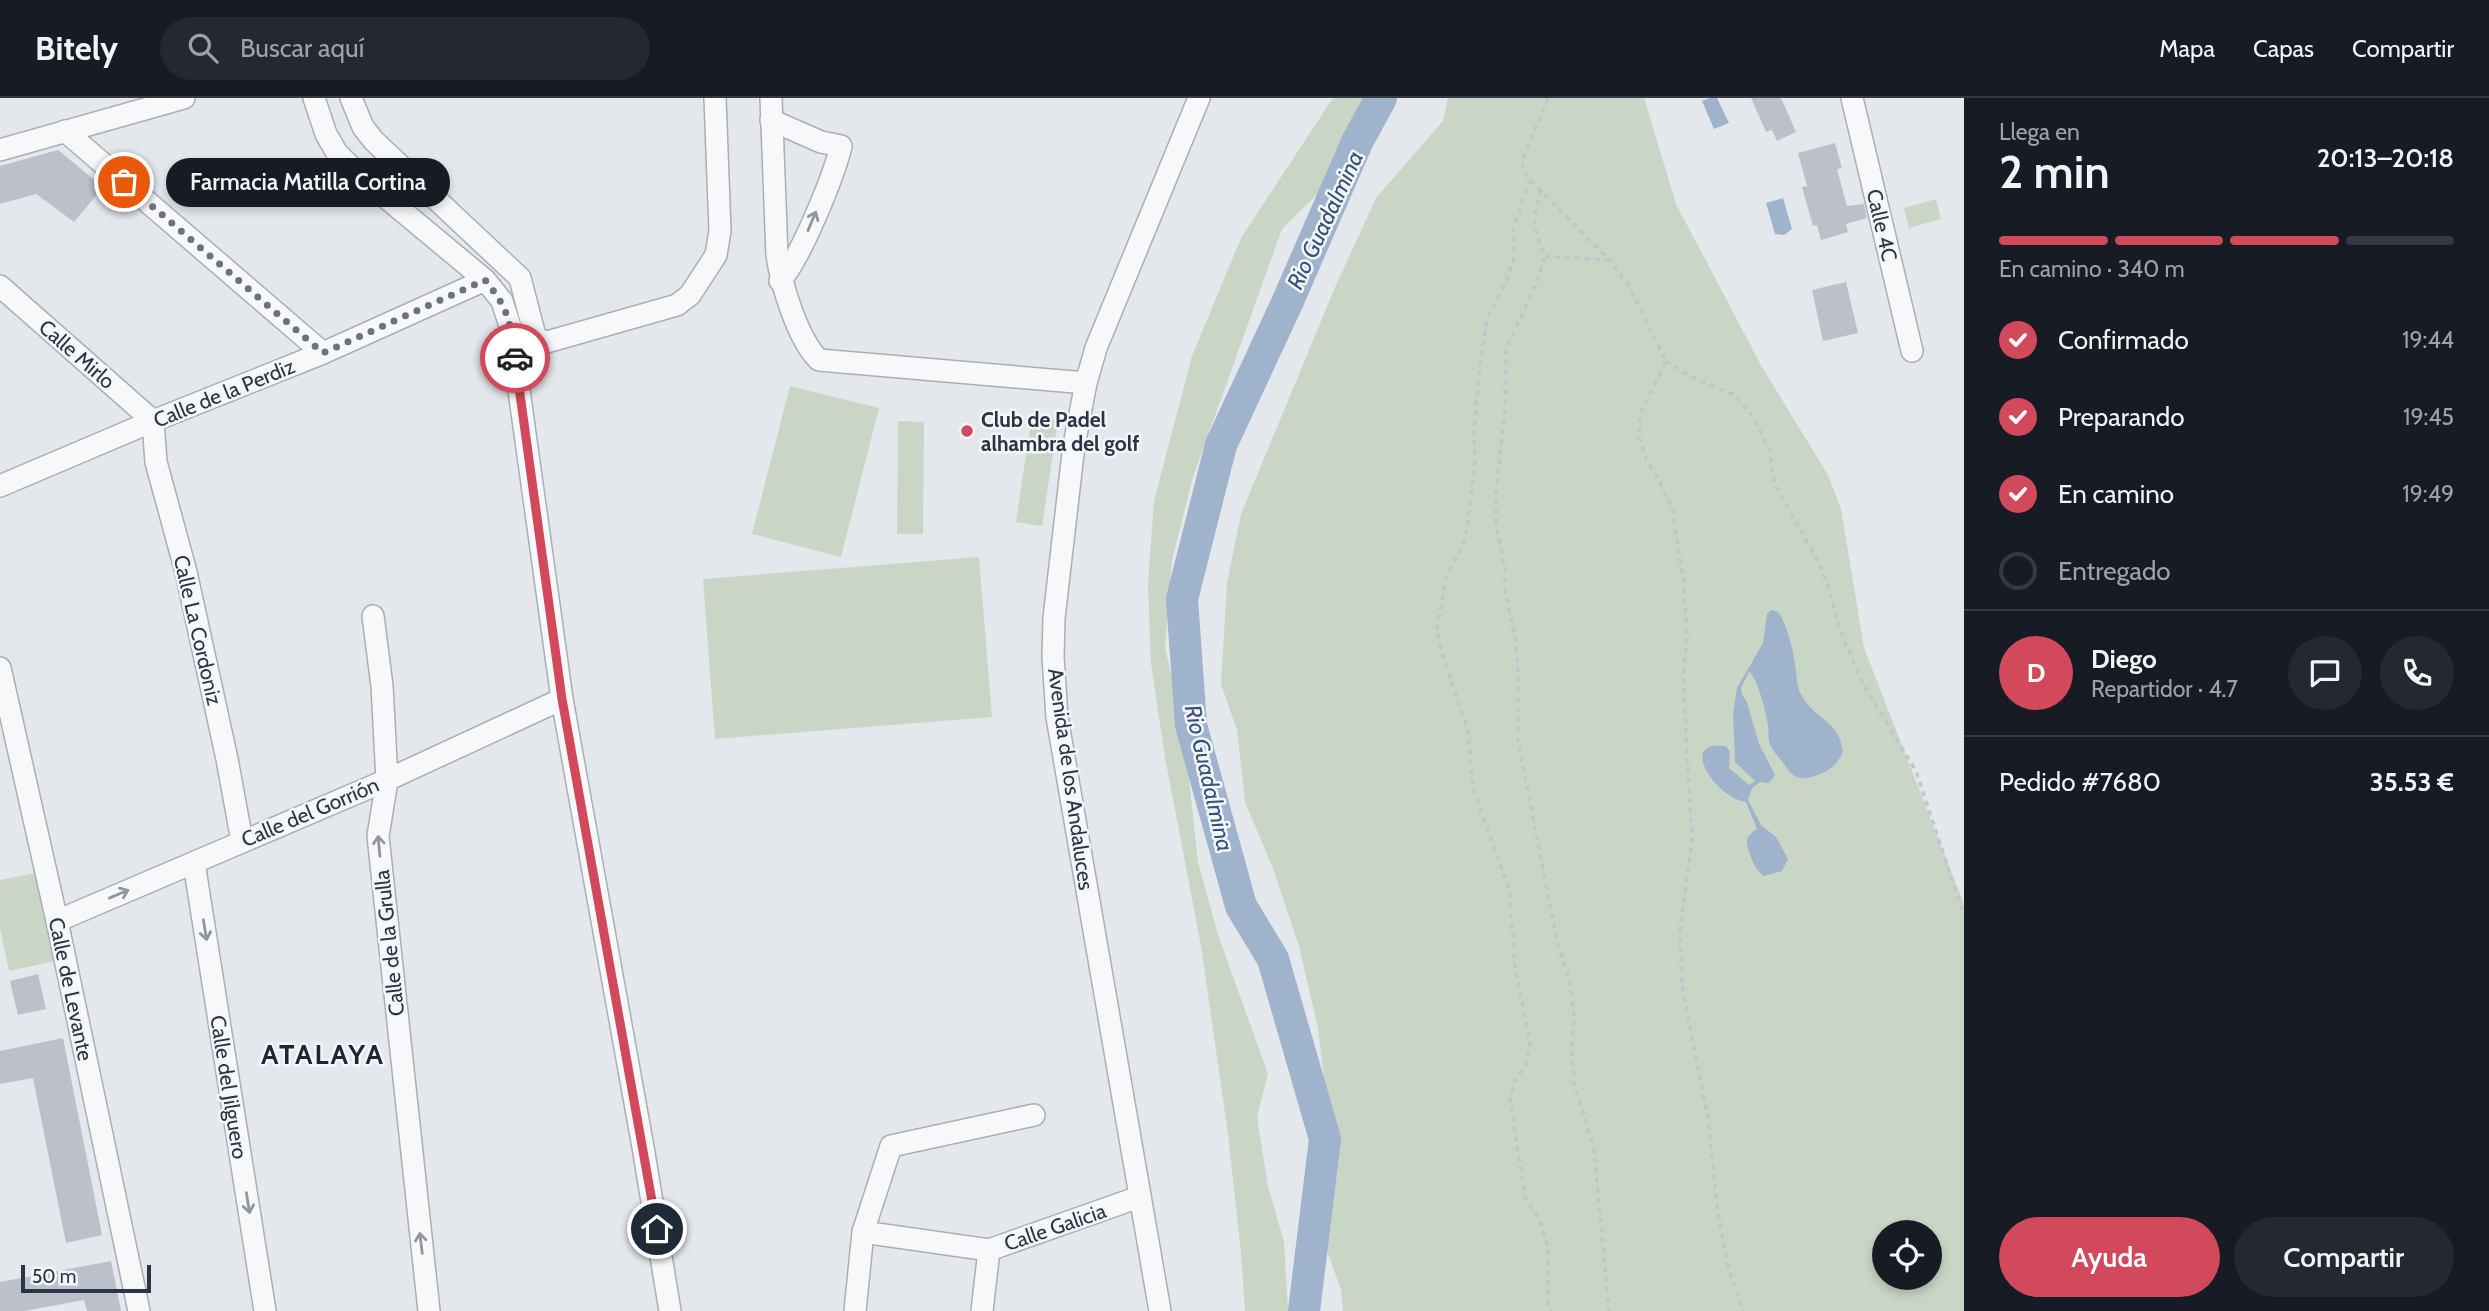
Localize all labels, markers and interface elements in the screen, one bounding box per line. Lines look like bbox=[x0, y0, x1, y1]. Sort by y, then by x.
search box bbox=[160, 17, 650, 80]
text: Bitely bbox=[35, 28, 118, 68]
icon: search bbox=[184, 29, 222, 67]
text: Buscar aquí bbox=[240, 32, 364, 64]
text: Mapa bbox=[2159, 34, 2215, 63]
text: Capas bbox=[2253, 34, 2314, 63]
text: Compartir bbox=[2352, 34, 2454, 63]
text: Llega en bbox=[1999, 118, 2080, 146]
text: 20:13–20:18 bbox=[2317, 142, 2454, 174]
text: 2 min bbox=[1999, 144, 2110, 200]
water label: Rio Guadalmina bbox=[1281, 146, 1369, 294]
pin bbox=[94, 152, 154, 212]
callout: Farmacia Matilla Cortina bbox=[166, 158, 450, 206]
icon: bag bbox=[105, 163, 143, 201]
text: Farmacia Matilla Cortina bbox=[190, 168, 426, 196]
street label: Calle 4C bbox=[1862, 186, 1902, 264]
one-way arrow bbox=[806, 210, 819, 232]
text: En camino · 340 m bbox=[1999, 255, 2185, 283]
street label: Calle Mirlo bbox=[34, 314, 120, 394]
icon: check bbox=[1999, 321, 2037, 359]
courier bbox=[480, 323, 550, 393]
text: Confirmado bbox=[2058, 324, 2189, 356]
text: 19:44 bbox=[2402, 326, 2454, 354]
icon: car bbox=[496, 339, 534, 377]
street label: Calle de la Perdiz bbox=[150, 353, 298, 433]
icon: check bbox=[1999, 398, 2037, 436]
text: Preparando bbox=[2058, 401, 2185, 433]
text: 19:45 bbox=[2403, 403, 2454, 431]
place label: Club de Padel alhambra del golf bbox=[981, 407, 1139, 456]
marker: Club de Padel alhambra del golf bbox=[959, 423, 975, 439]
icon: check bbox=[1999, 475, 2037, 513]
text: En camino bbox=[2058, 478, 2174, 510]
text: 19:49 bbox=[2402, 480, 2454, 508]
street label: Calle La Cordoniz bbox=[169, 552, 227, 708]
text: Entregado bbox=[2058, 555, 2171, 587]
button: chat bbox=[2288, 636, 2362, 710]
button: phone bbox=[2380, 636, 2454, 710]
text: Diego bbox=[2091, 643, 2157, 675]
text: D bbox=[2027, 657, 2045, 689]
street label: Avenida de los Andaluces bbox=[1043, 666, 1099, 892]
text: Repartidor · 4.7 bbox=[2091, 675, 2238, 703]
water label: Rio Guadalmina bbox=[1179, 702, 1239, 854]
text: Pedido #7680 bbox=[1999, 766, 2161, 798]
text: 35.53 € bbox=[2370, 766, 2454, 798]
street label: Calle del Gorrión bbox=[237, 772, 383, 852]
one-way arrow bbox=[372, 836, 385, 858]
street label: Calle de la Grulla bbox=[369, 869, 409, 1017]
one-way arrow bbox=[108, 887, 130, 900]
street label: Calle de Levante bbox=[44, 915, 98, 1063]
one-way arrow bbox=[199, 918, 212, 941]
street label: Calle del Jilguero bbox=[205, 1013, 253, 1161]
district label: ATALAYA bbox=[261, 1037, 385, 1071]
one-way arrow bbox=[242, 1191, 255, 1214]
street label: Calle Galicia bbox=[1001, 1198, 1109, 1256]
pin bbox=[627, 1199, 687, 1259]
icon: home bbox=[638, 1210, 676, 1248]
button: Ayuda bbox=[1999, 1217, 2220, 1297]
button: Compartir bbox=[2234, 1217, 2454, 1297]
map controls bbox=[1872, 1220, 1942, 1290]
button: locate bbox=[1872, 1220, 1942, 1290]
one-way arrow bbox=[414, 1232, 427, 1255]
scale bar bbox=[21, 1262, 150, 1294]
text: 50 m bbox=[32, 1265, 76, 1288]

